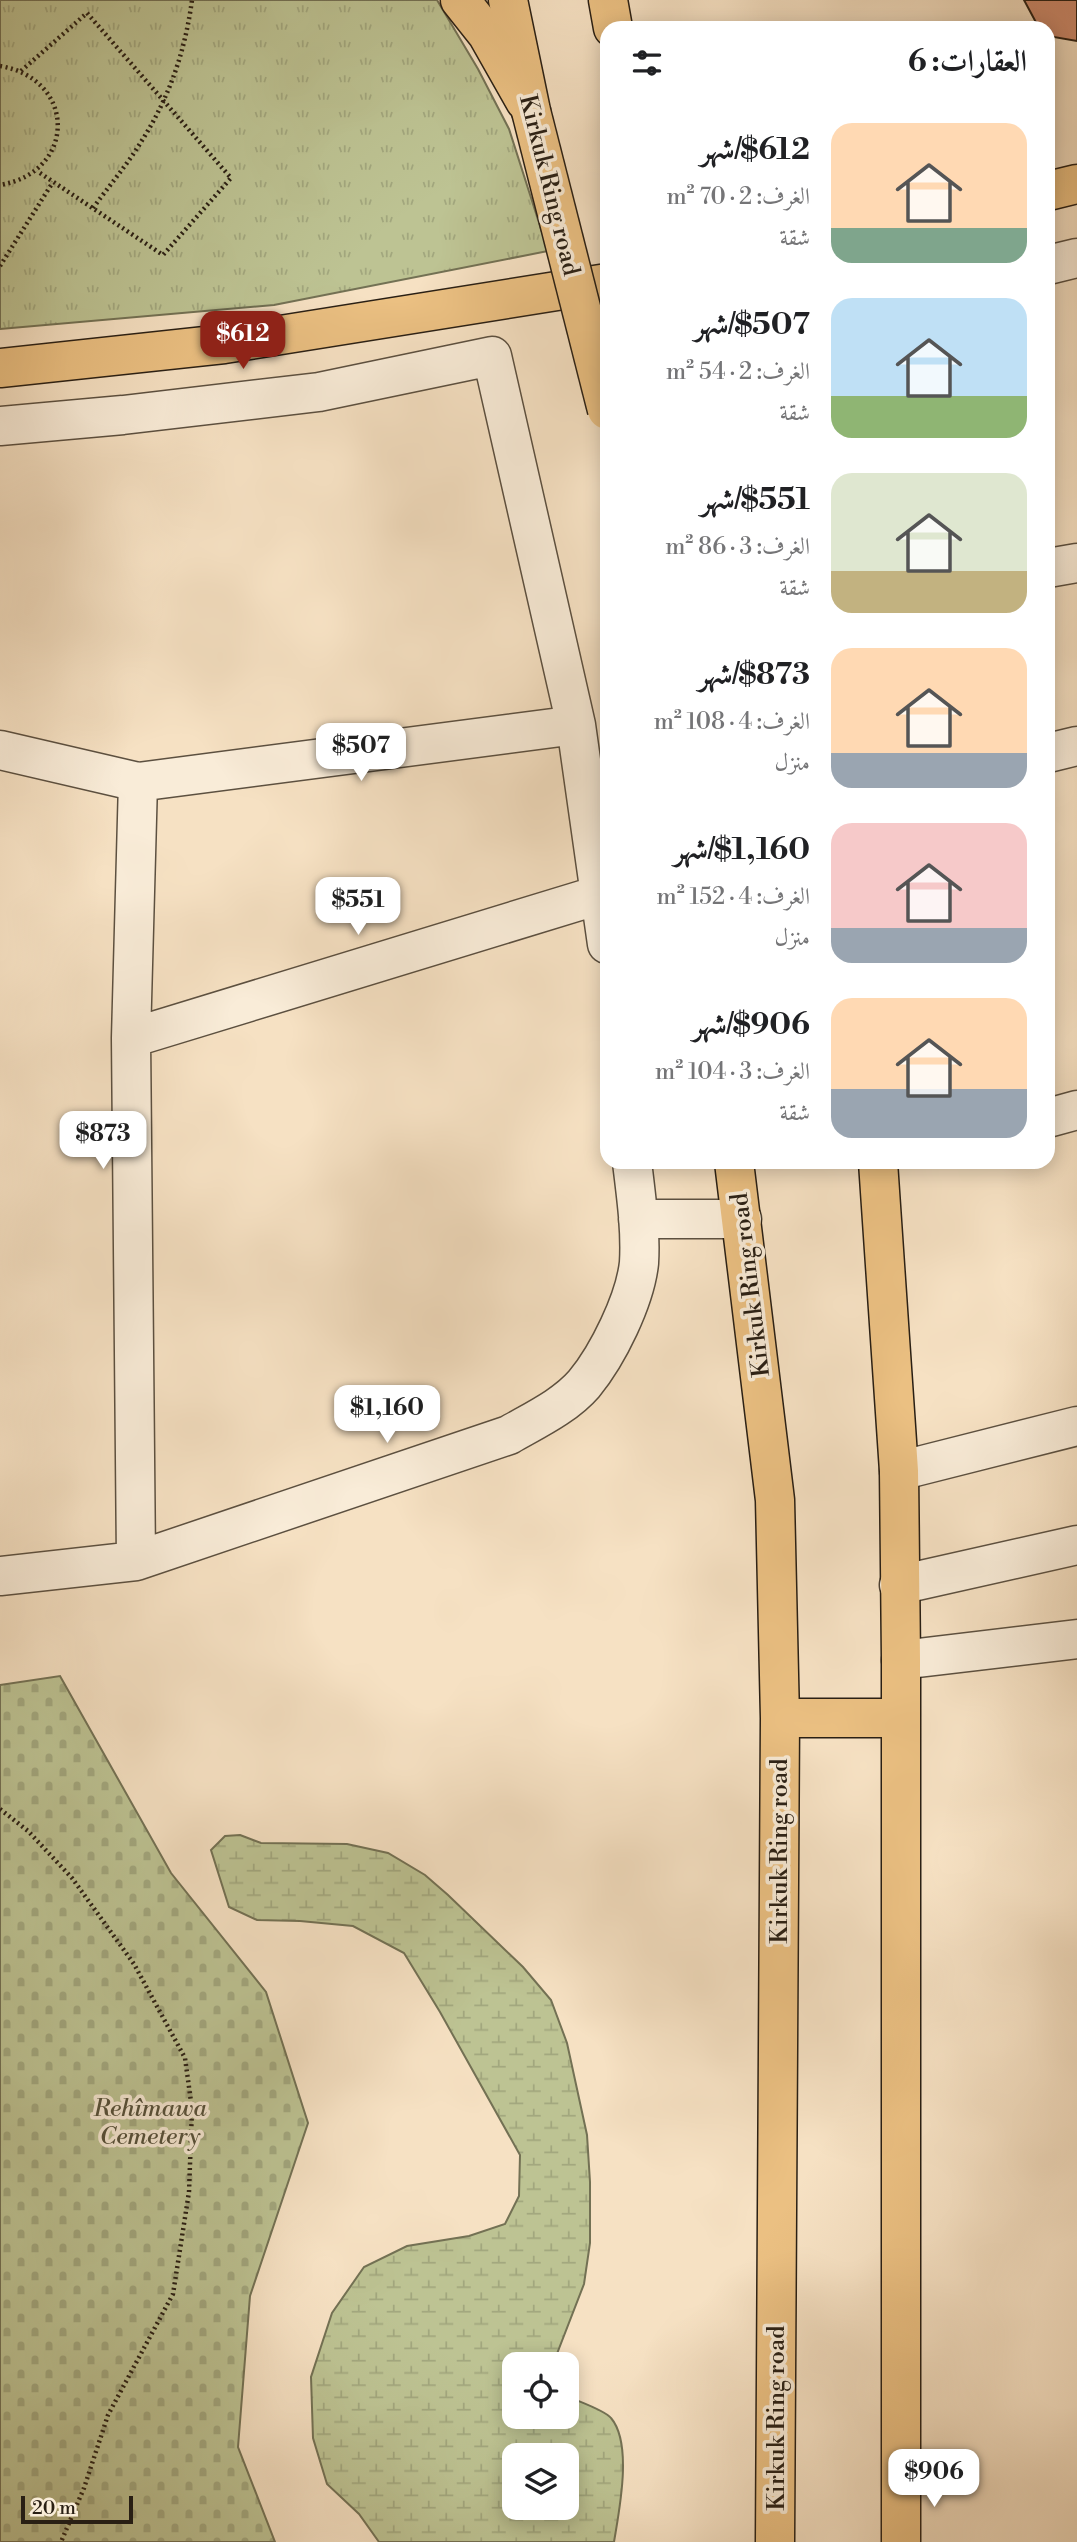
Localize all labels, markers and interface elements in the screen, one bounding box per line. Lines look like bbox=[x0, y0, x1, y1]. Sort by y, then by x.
text: العقارات: 6 bbox=[908, 43, 1027, 81]
icon: filters bbox=[628, 44, 666, 82]
street label: Kirkuk Ring road bbox=[512, 92, 586, 279]
text: $612/شهر bbox=[700, 131, 810, 169]
icon: home bbox=[887, 151, 971, 235]
text: الغرف: 2 · 70 m² bbox=[666, 183, 810, 211]
text: شقة bbox=[780, 224, 810, 252]
text: $507/شهر bbox=[694, 306, 810, 344]
pin: $612 bbox=[202, 312, 284, 371]
text: $612 bbox=[216, 320, 270, 348]
icon: home bbox=[887, 326, 971, 410]
text: الغرف: 2 · 54 m² bbox=[666, 358, 810, 386]
text: شقة bbox=[780, 399, 810, 427]
text: $551/شهر bbox=[700, 481, 810, 519]
icon: home bbox=[887, 501, 971, 585]
text: الغرف: 3 · 86 m² bbox=[665, 533, 810, 561]
text: شقة bbox=[780, 574, 810, 602]
text: $873/شهر bbox=[698, 656, 810, 694]
icon: home bbox=[887, 676, 971, 760]
text: الغرف: 4 · 108 m² bbox=[654, 708, 810, 736]
pin: $507 bbox=[320, 724, 402, 783]
text: $507 bbox=[332, 732, 390, 760]
text: منزل bbox=[775, 749, 810, 777]
text: $1,160/شهر bbox=[674, 831, 810, 869]
icon: home bbox=[887, 851, 971, 935]
pin: $551 bbox=[317, 878, 399, 937]
text: الغرف: 4 · 152 m² bbox=[656, 883, 810, 911]
text: $551 bbox=[331, 886, 385, 914]
text: منزل bbox=[775, 924, 810, 952]
text: $906/شهر bbox=[692, 1006, 810, 1044]
icon: home bbox=[887, 1026, 971, 1110]
text: الغرف: 3 · 104 m² bbox=[655, 1058, 810, 1086]
text: شقة bbox=[780, 1099, 810, 1127]
pin: $873 bbox=[62, 1112, 144, 1171]
text: $873 bbox=[76, 1120, 131, 1148]
street label: Kirkuk Ring road bbox=[725, 1191, 777, 1379]
pin: $1,160 bbox=[330, 1386, 444, 1445]
text: $1,160 bbox=[350, 1394, 424, 1422]
street label: Kirkuk Ring road bbox=[765, 1758, 795, 1944]
park label: Rehîmawa Cemetery bbox=[92, 2094, 207, 2152]
street label: Kirkuk Ring road bbox=[762, 2325, 792, 2511]
map controls bbox=[502, 2352, 579, 2520]
button: locate bbox=[502, 2352, 579, 2429]
button: layers bbox=[502, 2443, 579, 2520]
pin: $906 bbox=[893, 2450, 975, 2509]
text: $906 bbox=[904, 2458, 964, 2486]
scale bar bbox=[21, 2493, 133, 2525]
text: 20 m bbox=[32, 2496, 76, 2520]

